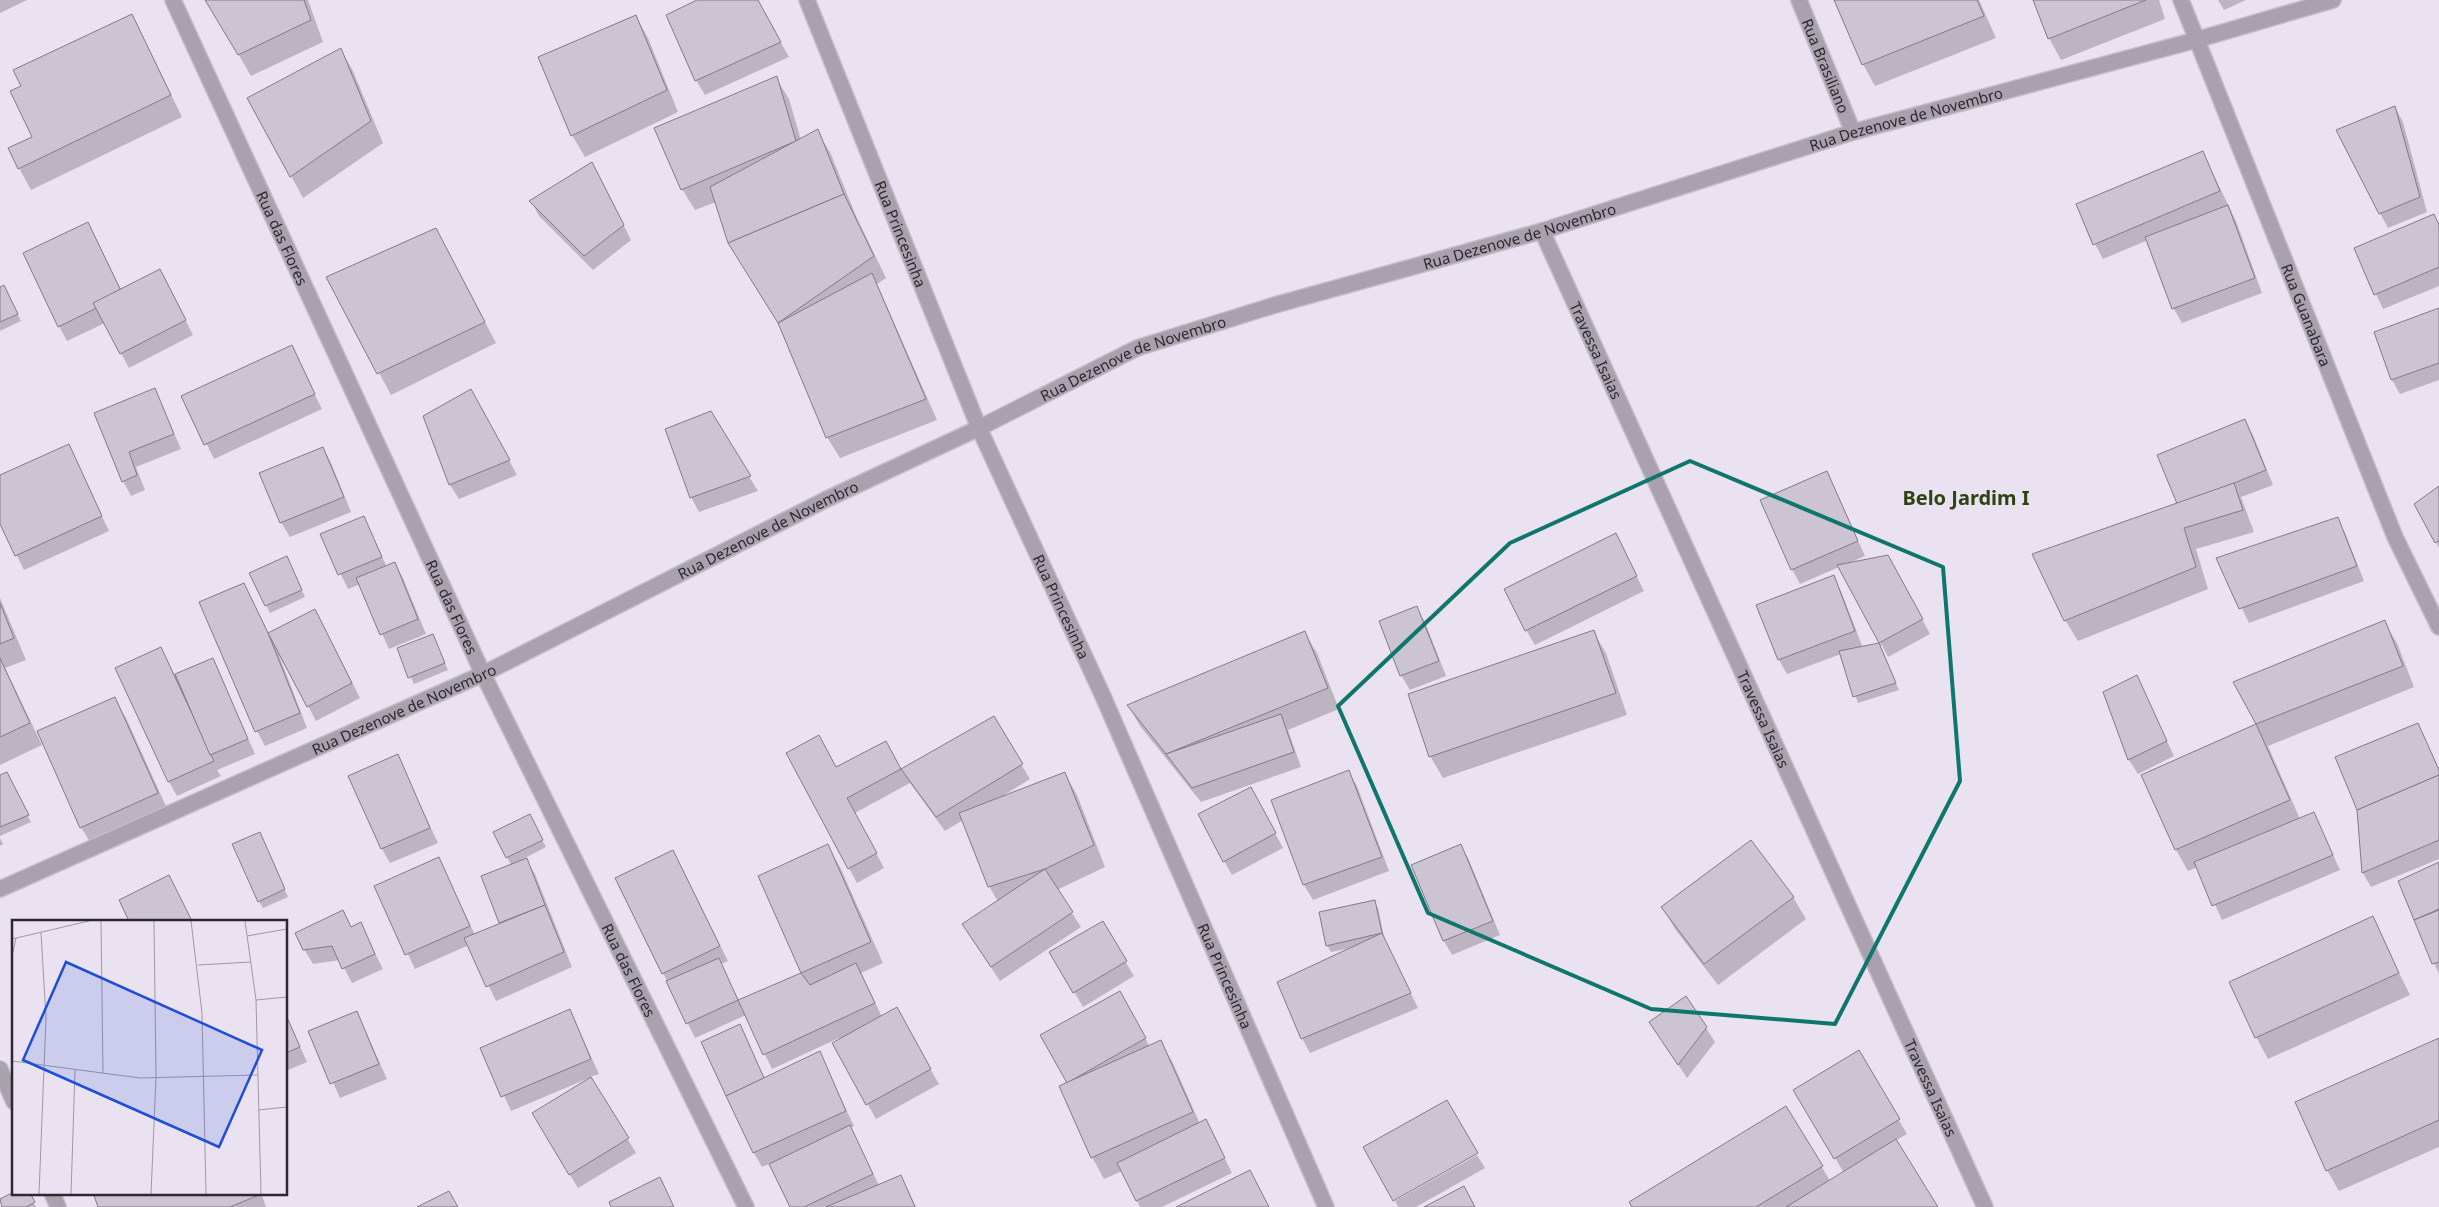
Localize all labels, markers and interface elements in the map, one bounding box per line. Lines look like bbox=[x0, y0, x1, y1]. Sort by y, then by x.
street label: Rua Brasiliano bbox=[1798, 15, 1854, 116]
street label: Rua Dezenove de Novembro bbox=[1807, 82, 2005, 155]
street label: Rua Princesinha bbox=[871, 178, 931, 290]
street label: Rua das Flores bbox=[252, 188, 313, 289]
street label: Rua Dezenove de Novembro bbox=[1421, 198, 1618, 274]
street label: Rua Guanabara bbox=[2277, 260, 2336, 369]
street label: Travessa Isaias bbox=[1565, 298, 1627, 402]
street label: Rua Dezenove de Novembro bbox=[1037, 311, 1228, 405]
street label: Rua Dezenove de Novembro bbox=[674, 476, 861, 583]
district label: Belo Jardim I bbox=[1902, 484, 2030, 511]
street label: Rua Princesinha bbox=[1029, 551, 1094, 662]
street label: Rua das Flores bbox=[422, 556, 483, 657]
street label: Rua Dezenove de Novembro bbox=[308, 659, 499, 759]
street label: Travessa Isaias bbox=[1733, 667, 1794, 771]
inset map bbox=[12, 920, 288, 1194]
street label: Rua das Flores bbox=[598, 920, 661, 1020]
street label: Rua Princesinha bbox=[1193, 920, 1257, 1032]
street label: Travessa Isaias bbox=[1900, 1036, 1962, 1140]

